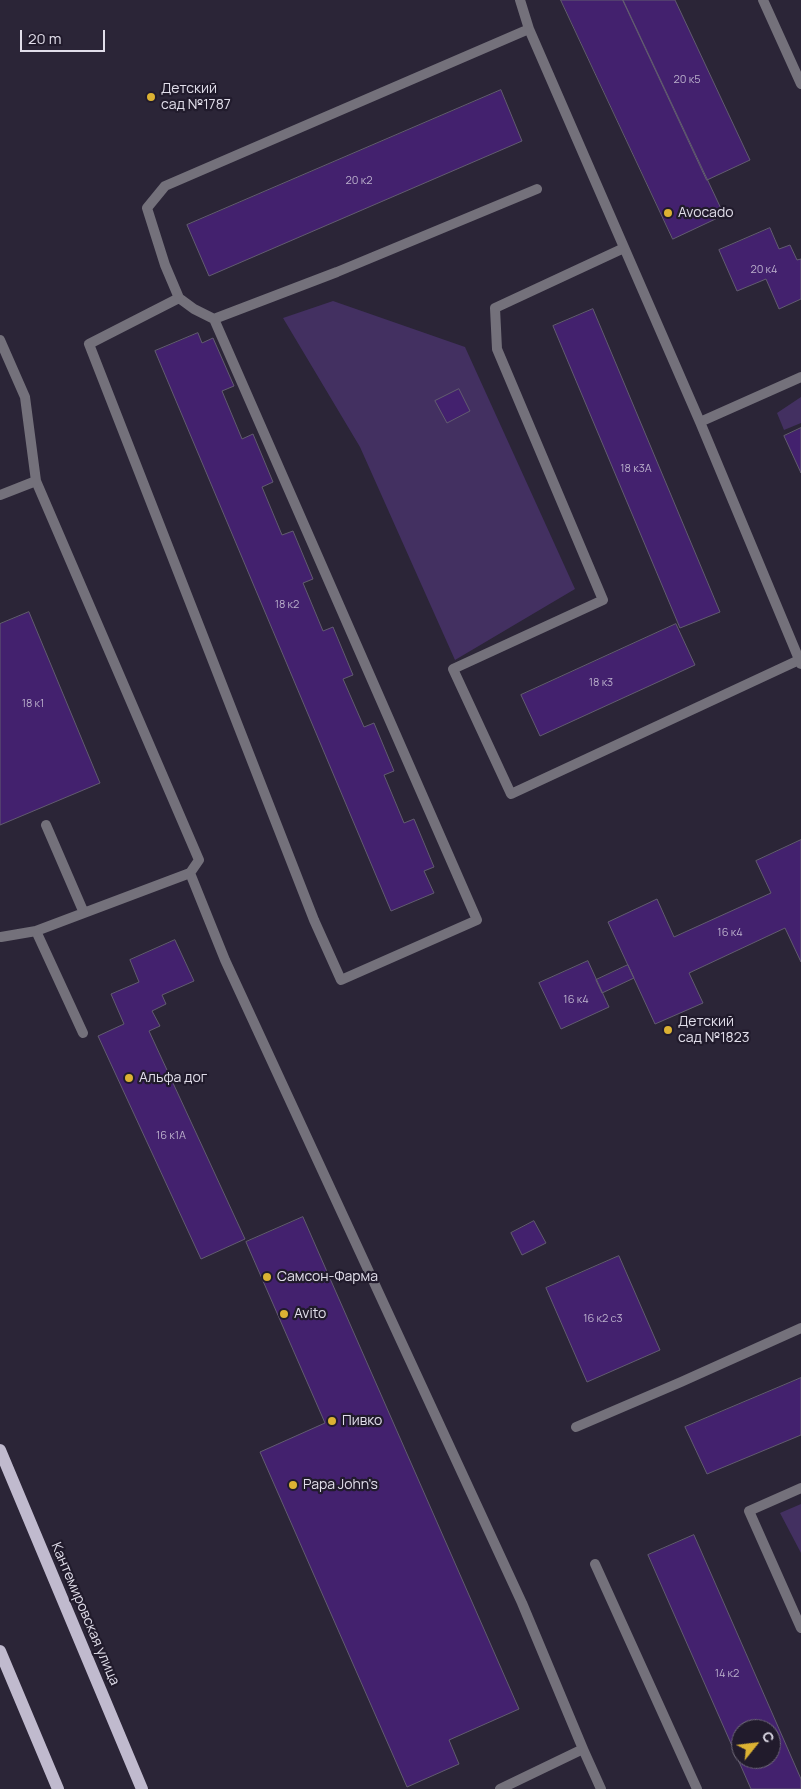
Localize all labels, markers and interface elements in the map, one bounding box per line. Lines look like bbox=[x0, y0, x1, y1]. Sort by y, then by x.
scale bar bbox=[22, 20, 108, 52]
text: 20 m bbox=[28, 28, 61, 49]
house number: 20 к5 bbox=[674, 73, 700, 87]
place label: Детский сад №1787 bbox=[161, 81, 231, 114]
marker: Детский сад №1787 bbox=[145, 91, 157, 103]
house number: 20 к2 bbox=[346, 174, 372, 188]
place label: Avocado bbox=[678, 205, 733, 221]
marker: Avocado bbox=[662, 207, 674, 219]
house number: 20 к4 bbox=[750, 263, 778, 277]
house number: 18 к3А bbox=[620, 462, 652, 476]
house number: 18 к2 bbox=[275, 598, 299, 612]
house number: 18 к3 bbox=[589, 676, 613, 690]
house number: 18 к1 bbox=[22, 697, 44, 711]
house number: 16 к4 bbox=[717, 926, 743, 940]
house number: 16 к4 bbox=[563, 993, 589, 1007]
place label: Детский сад №1823 bbox=[678, 1014, 749, 1046]
marker: Детский сад №1823 bbox=[662, 1024, 674, 1036]
place label: Альфа дог bbox=[139, 1070, 207, 1086]
marker: Альфа дог bbox=[123, 1072, 135, 1084]
house number: 16 к1А bbox=[156, 1129, 186, 1143]
place label: Самсон-Фарма bbox=[277, 1269, 378, 1285]
marker: Самсон-Фарма bbox=[261, 1271, 273, 1283]
place label: Avito bbox=[294, 1306, 326, 1322]
marker: Avito bbox=[278, 1308, 290, 1320]
house number: 16 к2 с3 bbox=[583, 1312, 623, 1326]
place label: Пивко bbox=[342, 1413, 382, 1429]
marker: Пивко bbox=[326, 1415, 338, 1427]
place label: Papa John's bbox=[303, 1477, 378, 1493]
marker: Papa John's bbox=[287, 1479, 299, 1491]
street label: Кантемировская улица bbox=[47, 1540, 123, 1688]
house number: 14 к2 bbox=[715, 1667, 739, 1681]
north arrow bbox=[731, 1719, 781, 1769]
text: С bbox=[758, 1728, 779, 1746]

